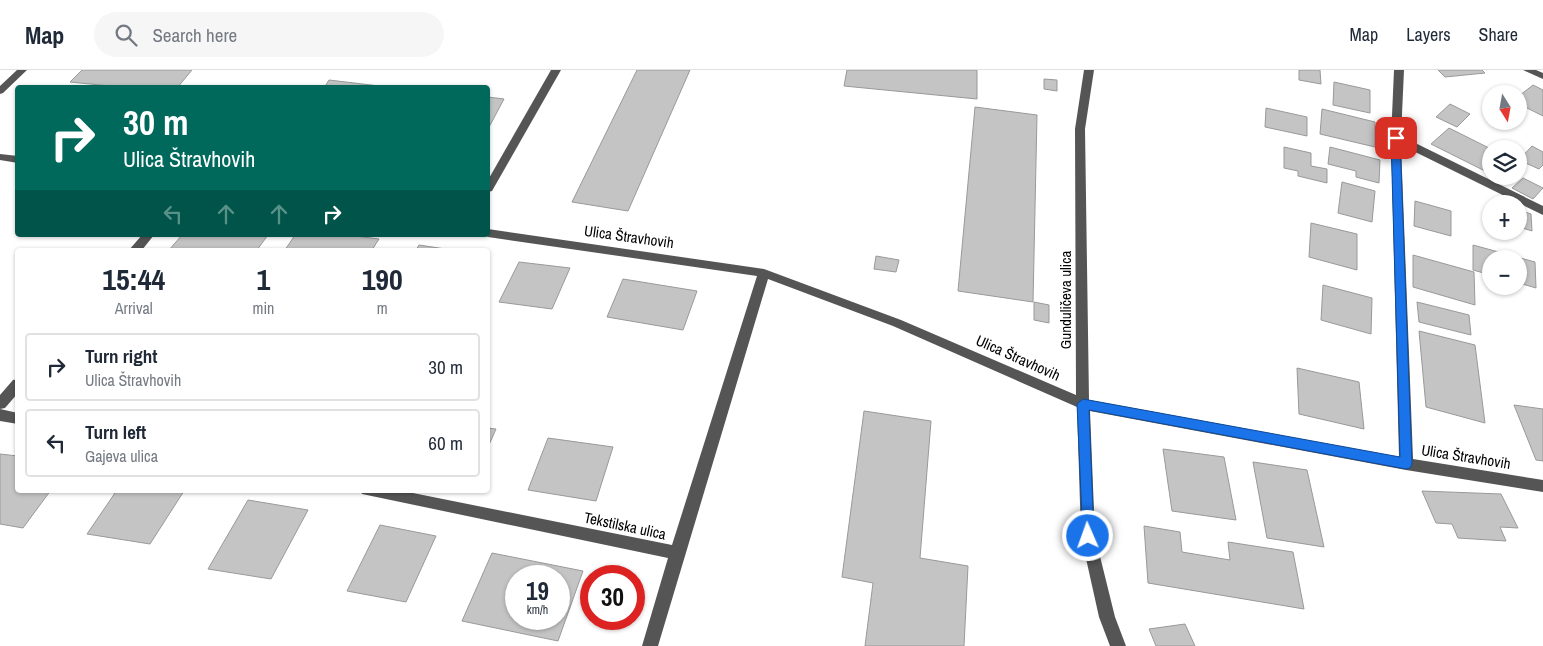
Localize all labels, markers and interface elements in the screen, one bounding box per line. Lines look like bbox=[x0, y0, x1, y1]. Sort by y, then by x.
search box bbox=[94, 12, 444, 57]
text: Map bbox=[25, 19, 64, 51]
icon: search bbox=[112, 21, 140, 49]
text: Search here bbox=[152, 22, 237, 48]
text: Map bbox=[1350, 22, 1378, 47]
text: Layers bbox=[1406, 22, 1451, 47]
text: Share bbox=[1479, 22, 1518, 47]
north arrow bbox=[1482, 85, 1528, 130]
map controls bbox=[1482, 85, 1527, 295]
text: 30 m bbox=[123, 99, 188, 146]
icon: right bbox=[40, 105, 105, 170]
pin bbox=[1375, 117, 1417, 159]
icon: arrive bbox=[1382, 124, 1410, 152]
button: layers bbox=[1482, 140, 1527, 185]
text: Ulica Štravhovih bbox=[123, 144, 255, 174]
button: + bbox=[1482, 195, 1527, 240]
icon: left bbox=[159, 200, 187, 228]
icon: ahead bbox=[212, 200, 240, 228]
icon: ahead bbox=[265, 200, 293, 228]
icon: right bbox=[318, 200, 346, 228]
street label: Ulica Štravhovih bbox=[583, 220, 675, 253]
button: − bbox=[1482, 250, 1527, 295]
street label: Gunduličeva ulica bbox=[1055, 251, 1076, 349]
text: 15:44 bbox=[102, 259, 165, 299]
text: 1 bbox=[257, 259, 270, 299]
text: 190 bbox=[362, 259, 403, 299]
text: Arrival bbox=[115, 297, 153, 319]
text: min bbox=[252, 297, 274, 319]
text: m bbox=[377, 297, 388, 319]
street label: Ulica Štravhovih bbox=[973, 330, 1064, 385]
text: Turn right bbox=[85, 343, 157, 369]
icon: right bbox=[42, 353, 70, 381]
text: 30 m bbox=[428, 354, 463, 380]
text: Ulica Štravhovih bbox=[85, 369, 181, 391]
text: Turn left bbox=[85, 419, 146, 445]
icon: left bbox=[42, 429, 70, 457]
text: 60 m bbox=[428, 430, 463, 456]
street label: Ulica Štravhovih bbox=[1420, 439, 1512, 474]
text: Gajeva ulica bbox=[85, 445, 158, 467]
street label: Tekstilska ulica bbox=[582, 507, 668, 544]
position arrow bbox=[1061, 509, 1113, 561]
speed limit sign: 30 bbox=[580, 565, 645, 630]
text: 19 bbox=[526, 574, 549, 608]
text: km/h bbox=[527, 602, 548, 618]

